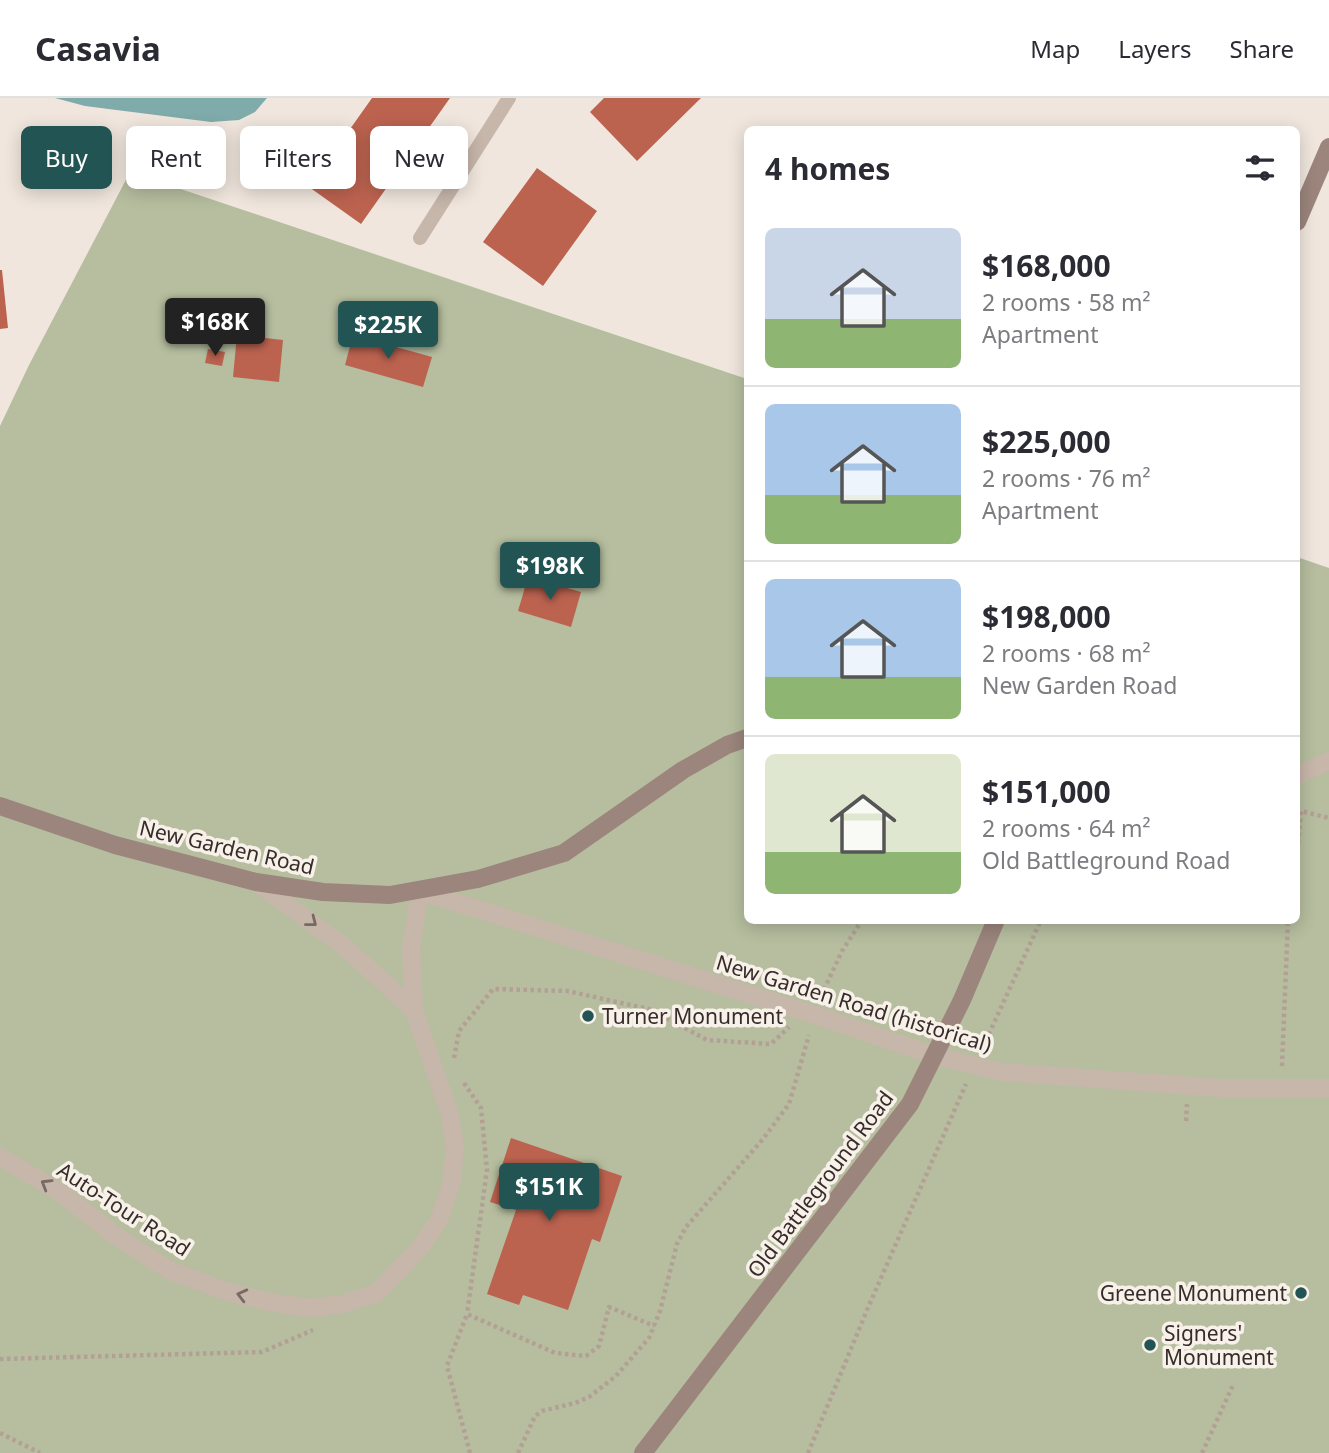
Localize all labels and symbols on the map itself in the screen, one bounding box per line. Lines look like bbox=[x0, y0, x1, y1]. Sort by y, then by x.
pin: $168K bbox=[166, 299, 264, 358]
pin: $225K bbox=[339, 302, 437, 361]
pin: $198K bbox=[501, 542, 599, 602]
street label: New Garden Road bbox=[137, 813, 317, 881]
one-way arrow bbox=[304, 913, 317, 926]
street label: New Garden Road (historical) bbox=[713, 948, 995, 1058]
place label: Turner Monument bbox=[602, 1002, 783, 1030]
marker: Turner Monument bbox=[580, 1008, 596, 1024]
street label: Old Battleground Road bbox=[741, 1085, 899, 1283]
street label: Auto-Tour Road bbox=[52, 1156, 196, 1262]
pin: $151K bbox=[500, 1164, 598, 1223]
one-way arrow bbox=[41, 1179, 53, 1192]
place label: Greene Monument bbox=[1100, 1279, 1287, 1307]
marker: Greene Monument bbox=[1293, 1285, 1309, 1301]
one-way arrow bbox=[236, 1289, 248, 1303]
place label: Signers' Monument bbox=[1164, 1319, 1274, 1371]
marker: Signers' Monument bbox=[1142, 1337, 1158, 1353]

